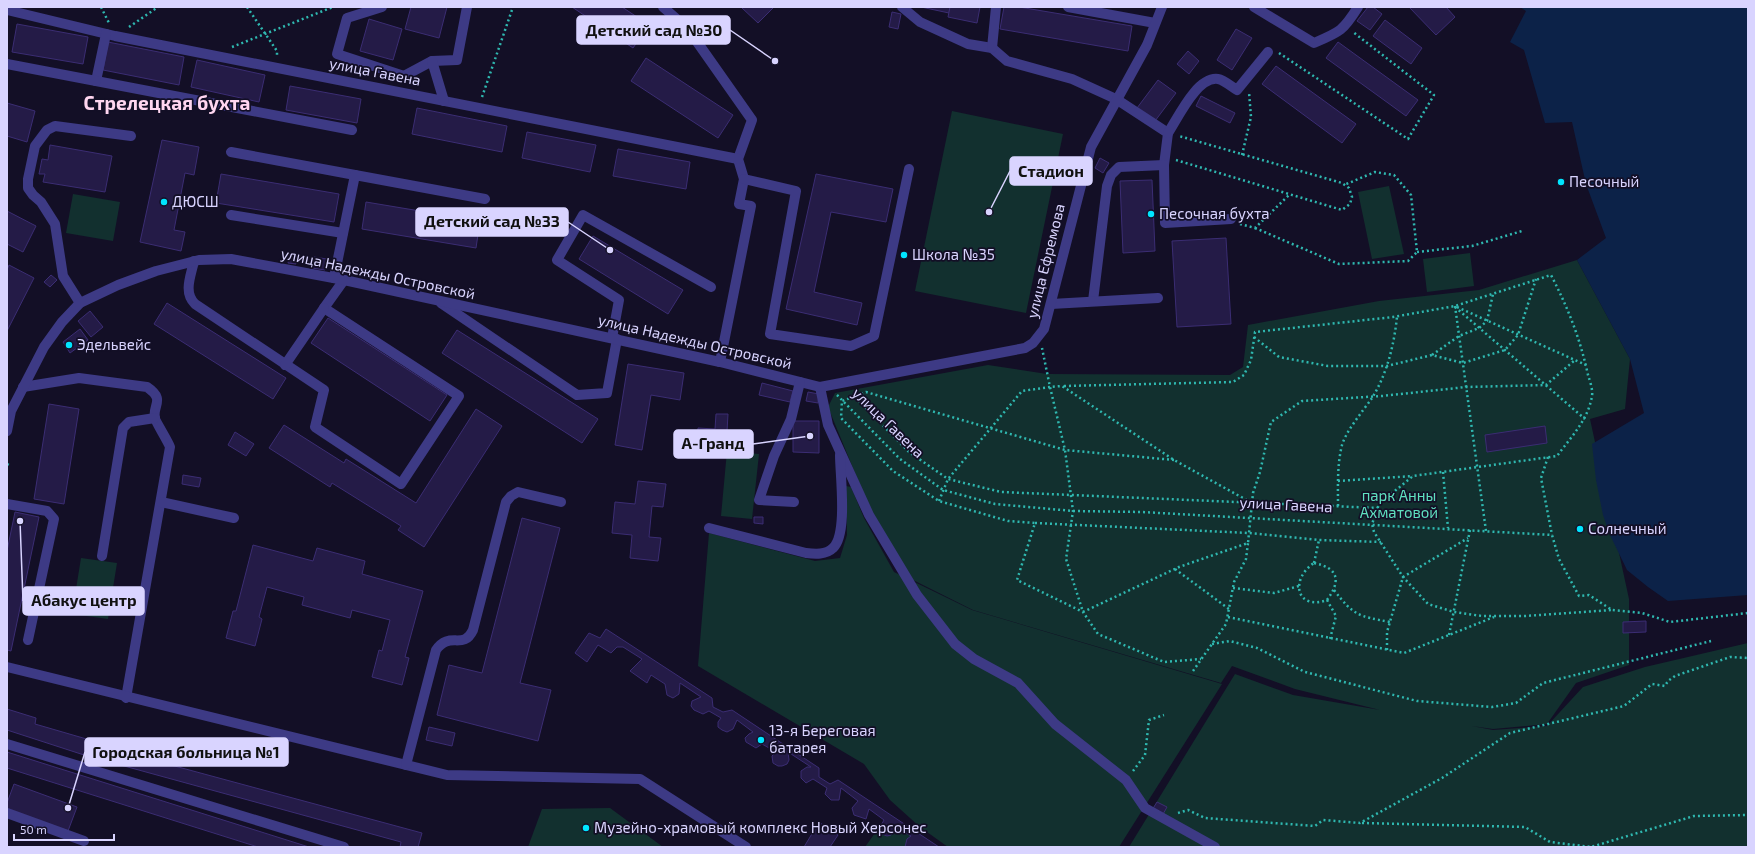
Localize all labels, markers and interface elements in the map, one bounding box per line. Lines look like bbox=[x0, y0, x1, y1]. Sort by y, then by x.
callout: Детский сад №30 bbox=[577, 16, 730, 44]
text: Детский сад №30 bbox=[586, 20, 722, 39]
street label: улица Гавена bbox=[328, 53, 423, 90]
district label: Стрелецкая бухта bbox=[84, 91, 250, 114]
callout: Стадион bbox=[1010, 157, 1092, 185]
text: Стадион bbox=[1018, 161, 1084, 180]
place label: Песочный bbox=[1569, 172, 1639, 190]
marker: Песочный bbox=[1556, 177, 1566, 187]
place label: ДЮСШ bbox=[172, 192, 219, 210]
marker: ДЮСШ bbox=[159, 197, 169, 207]
street label: улица Ефремова bbox=[1022, 202, 1069, 320]
place label: Песочная бухта bbox=[1159, 204, 1270, 223]
callout: Детский сад №33 bbox=[416, 208, 568, 236]
marker: Песочная бухта bbox=[1146, 209, 1156, 219]
text: Детский сад №33 bbox=[424, 211, 560, 230]
street label: улица Надежды Островской bbox=[279, 244, 477, 303]
place label: Школа №35 bbox=[912, 245, 995, 263]
marker: Школа №35 bbox=[899, 250, 909, 260]
street label: улица Надежды Островской bbox=[596, 310, 794, 373]
place label: Эдельвейс bbox=[77, 335, 151, 353]
marker: Эдельвейс bbox=[64, 340, 74, 350]
street label: улица Гавена bbox=[848, 384, 928, 462]
callout: А-Гранд bbox=[674, 430, 753, 458]
text: А-Гранд bbox=[682, 433, 744, 452]
park label: парк Анны Ахматовой bbox=[1360, 486, 1438, 521]
street label: улица Гавена bbox=[1239, 493, 1333, 516]
place label: Солнечный bbox=[1588, 519, 1666, 537]
marker: Солнечный bbox=[1575, 524, 1585, 534]
callout: Абакус центр bbox=[23, 587, 144, 615]
text: Абакус центр bbox=[31, 590, 137, 609]
place label: 13-я Береговая батарея bbox=[769, 721, 876, 756]
marker: 13-я Береговая батарея bbox=[756, 735, 766, 745]
callout: Городская больница №1 bbox=[85, 738, 288, 766]
text: Городская больница №1 bbox=[92, 742, 280, 761]
scale bar bbox=[14, 816, 114, 842]
place label: Музейно-храмовый комплекс Новый Херсонес bbox=[594, 818, 927, 837]
text: 50 m bbox=[20, 822, 47, 836]
marker: Музейно-храмовый комплекс Новый Херсонес bbox=[581, 823, 591, 833]

